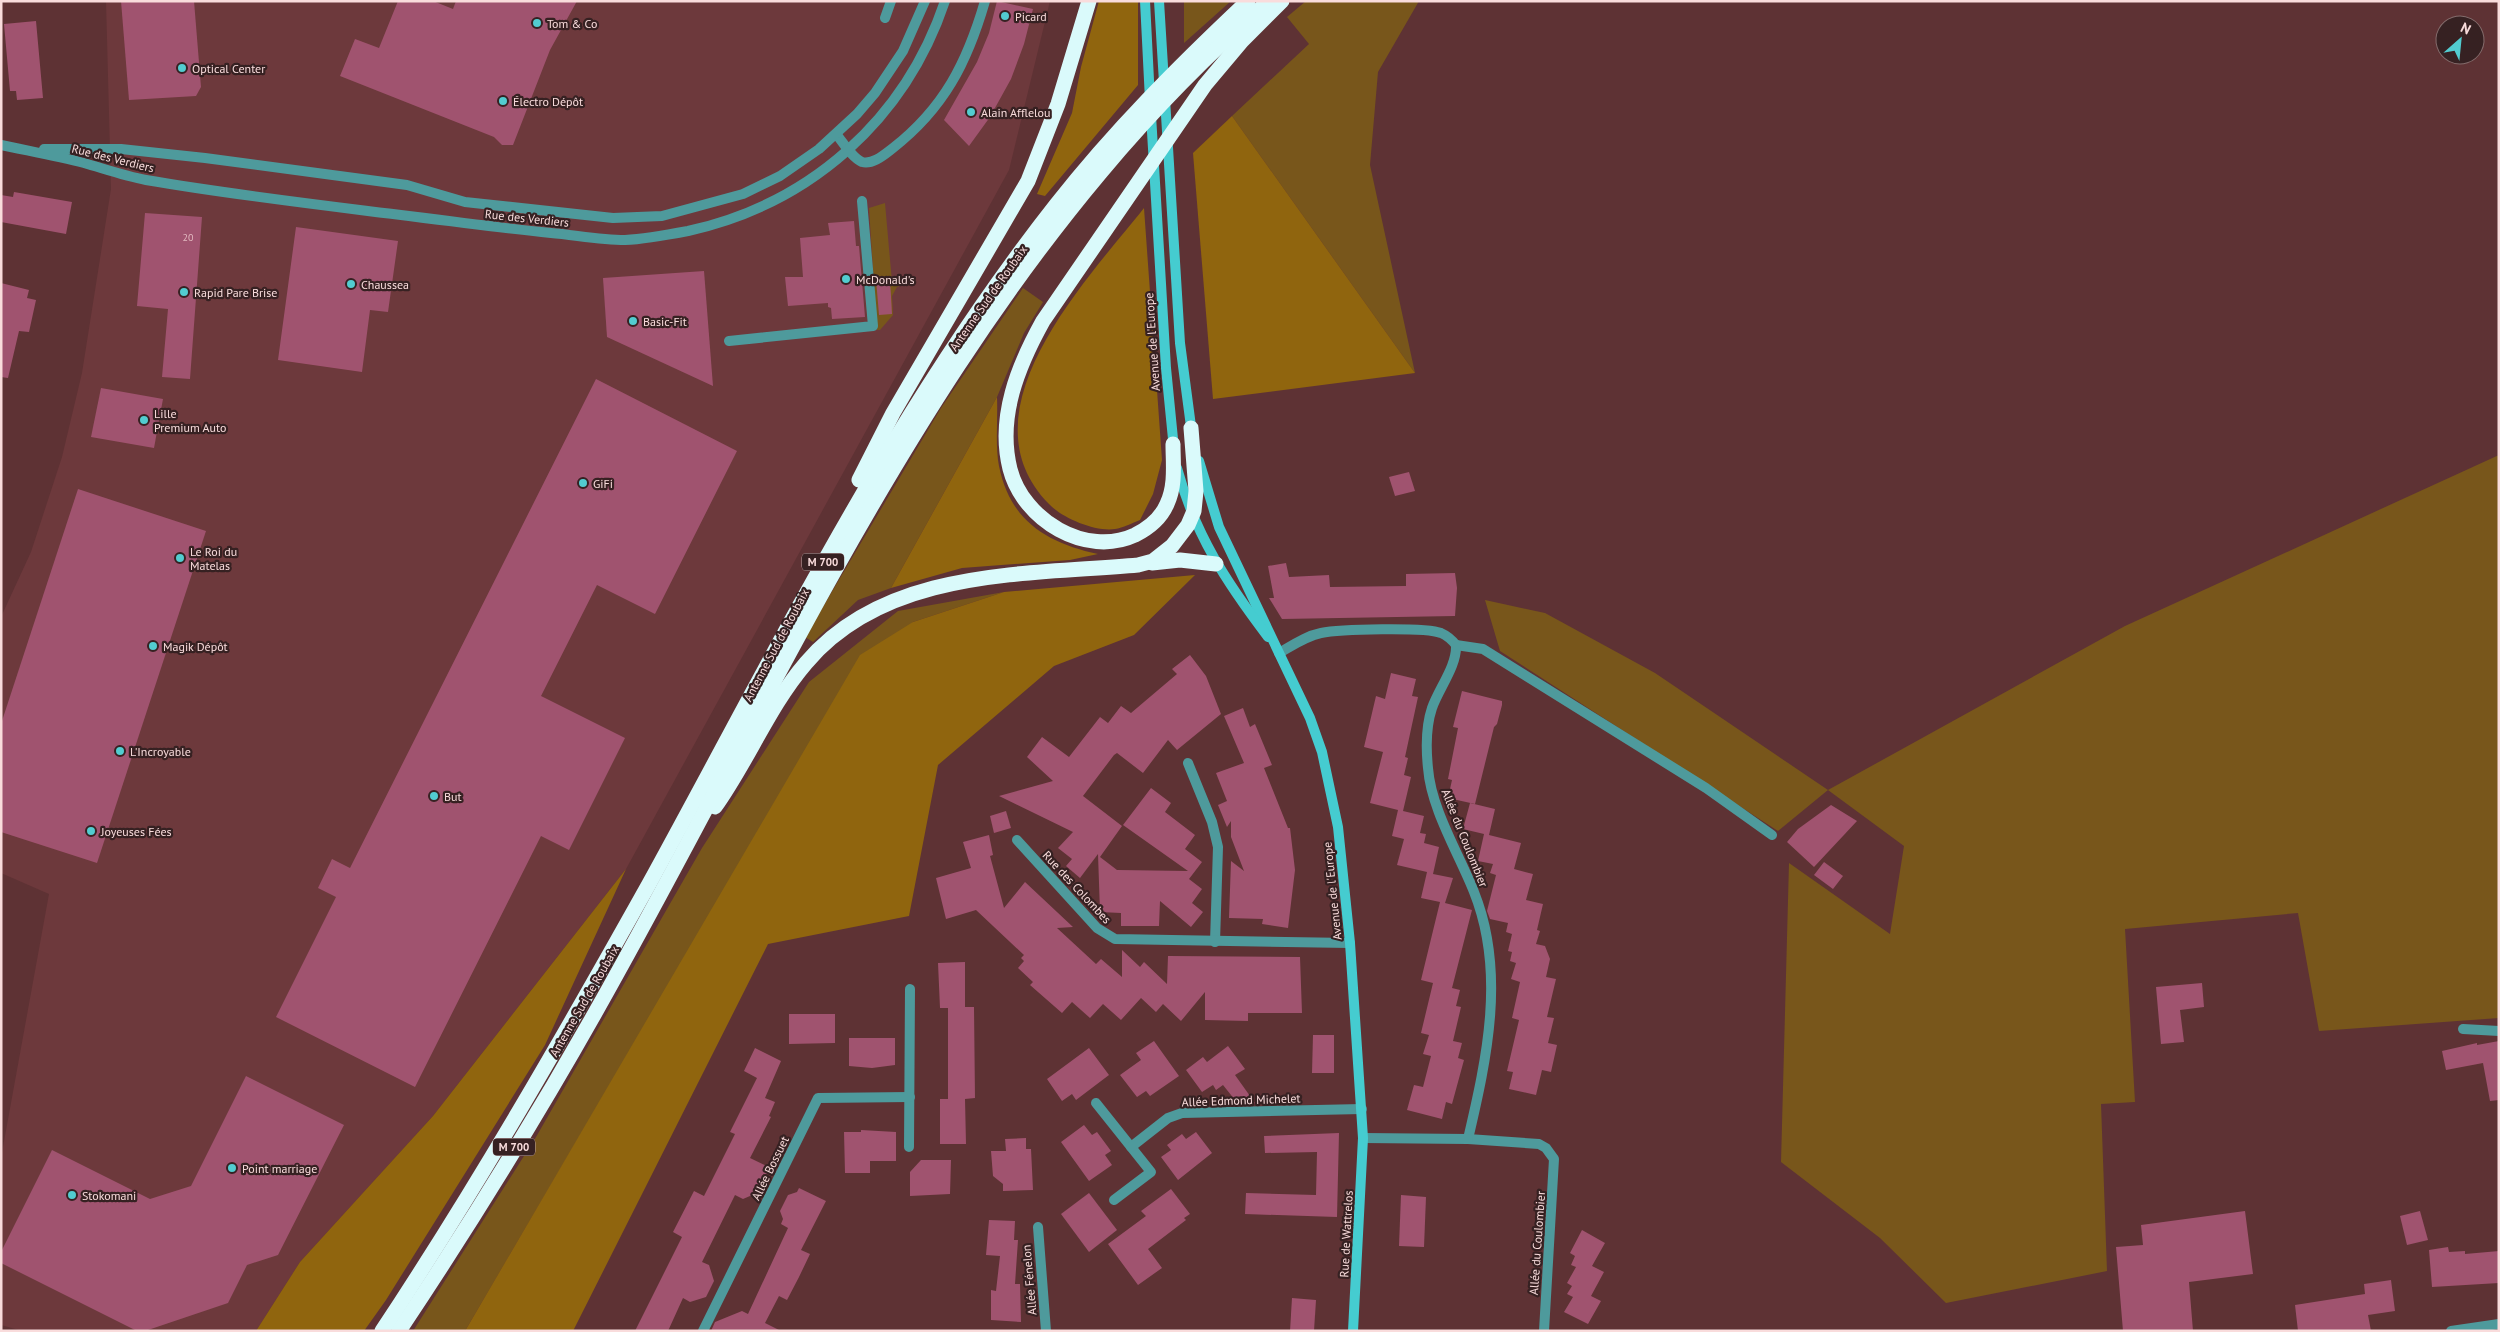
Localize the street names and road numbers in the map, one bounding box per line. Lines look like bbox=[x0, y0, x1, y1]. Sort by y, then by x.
street label: Rue des Verdiers bbox=[70, 141, 156, 175]
street label: Rue des Verdiers bbox=[484, 206, 570, 230]
street label: Antenne Sud de Roubaix bbox=[946, 242, 1030, 354]
street label: Avenue de l'Europe bbox=[1141, 292, 1163, 392]
road number: M 700 bbox=[802, 554, 844, 570]
street label: Antenne Sud de Roubaix bbox=[740, 586, 812, 704]
street label: Allée du Coulombier bbox=[1439, 787, 1491, 889]
street label: Avenue de l'Europe bbox=[1319, 841, 1345, 941]
street label: Rue des Colombes bbox=[1040, 848, 1114, 926]
street label: Antenne Sud de Roubaix bbox=[546, 943, 622, 1059]
street label: Allée Edmond Michelet bbox=[1181, 1090, 1301, 1110]
street label: Allée Bossuet bbox=[748, 1133, 792, 1203]
road number: M 700 bbox=[493, 1138, 535, 1156]
street label: Rue de Wattrelos bbox=[1336, 1190, 1356, 1278]
street label: Allée du Coulombier bbox=[1526, 1190, 1548, 1296]
street label: Allée Fénelon bbox=[1018, 1244, 1040, 1316]

